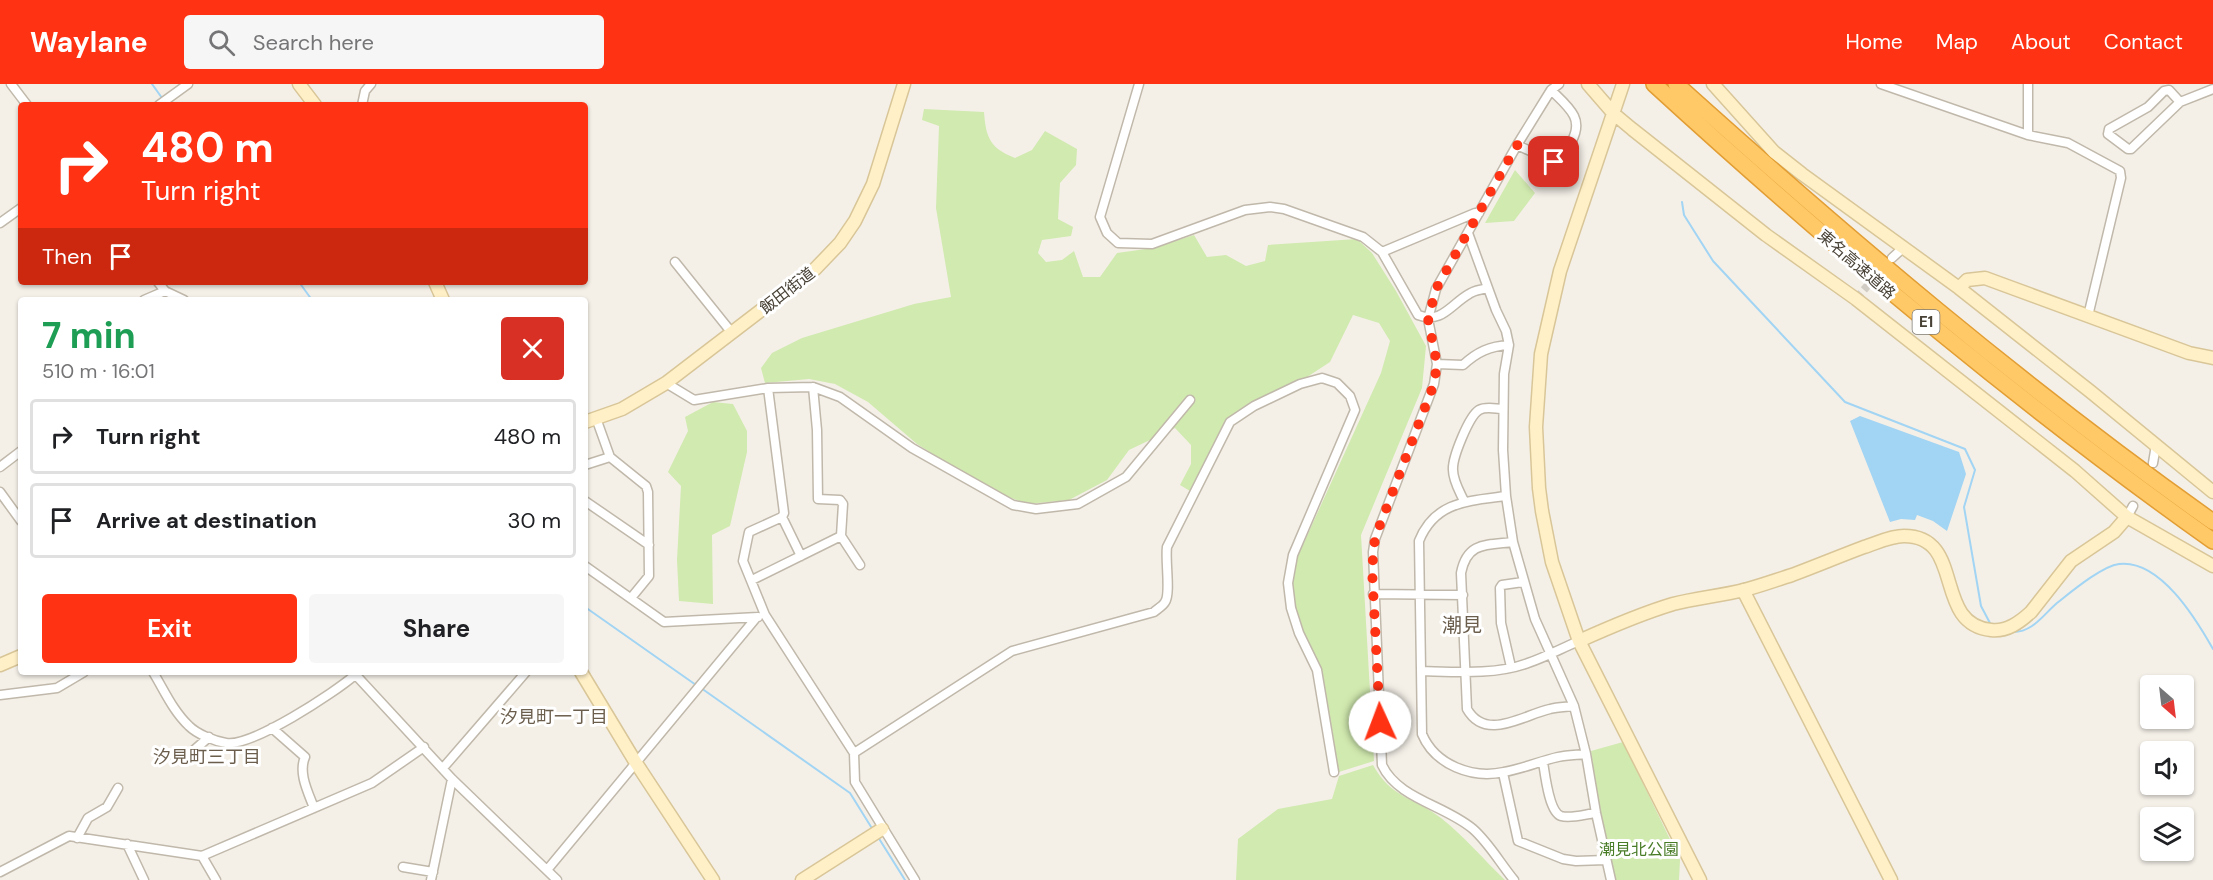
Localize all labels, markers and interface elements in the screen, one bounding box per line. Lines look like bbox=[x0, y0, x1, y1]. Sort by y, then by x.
search box bbox=[184, 15, 604, 69]
text: Waylane bbox=[30, 24, 148, 61]
icon: search bbox=[205, 26, 238, 59]
text: Search here bbox=[253, 28, 374, 57]
text: Home bbox=[1845, 28, 1903, 56]
text: Map bbox=[1936, 28, 1978, 56]
text: About bbox=[2011, 28, 2071, 56]
text: Contact bbox=[2104, 28, 2183, 56]
text: 480 m bbox=[141, 120, 274, 175]
icon: right bbox=[42, 126, 120, 204]
pin bbox=[1528, 136, 1579, 187]
icon: arrive bbox=[1537, 145, 1570, 178]
text: Turn right bbox=[141, 173, 261, 208]
street label: 東名高速道路 bbox=[1814, 225, 1900, 304]
icon: arrive bbox=[104, 240, 137, 273]
text: Then bbox=[42, 242, 92, 271]
street label: 飯田街道 bbox=[756, 262, 819, 318]
road number: E1 bbox=[1912, 310, 1940, 334]
text: 7 min bbox=[42, 312, 136, 359]
button: close bbox=[501, 317, 564, 380]
text: 510 m · 16:01 bbox=[42, 358, 155, 384]
icon: right bbox=[45, 420, 78, 453]
text: Turn right bbox=[96, 422, 201, 451]
text: 480 m bbox=[494, 422, 561, 451]
icon: arrive bbox=[45, 504, 78, 537]
text: Arrive at destination bbox=[96, 506, 317, 535]
text: 30 m bbox=[507, 506, 561, 535]
button: Exit bbox=[42, 594, 297, 663]
button: Share bbox=[309, 594, 564, 663]
district label: 潮見 bbox=[1442, 612, 1482, 638]
north arrow bbox=[2140, 675, 2194, 729]
map controls bbox=[2140, 675, 2194, 861]
position arrow bbox=[1348, 690, 1412, 754]
district label: 汐見町一丁目 bbox=[500, 705, 608, 729]
button: sound bbox=[2140, 741, 2194, 795]
district label: 汐見町三丁目 bbox=[153, 745, 261, 769]
button: layers bbox=[2140, 807, 2194, 861]
park label: 潮見北公園 bbox=[1599, 839, 1679, 860]

